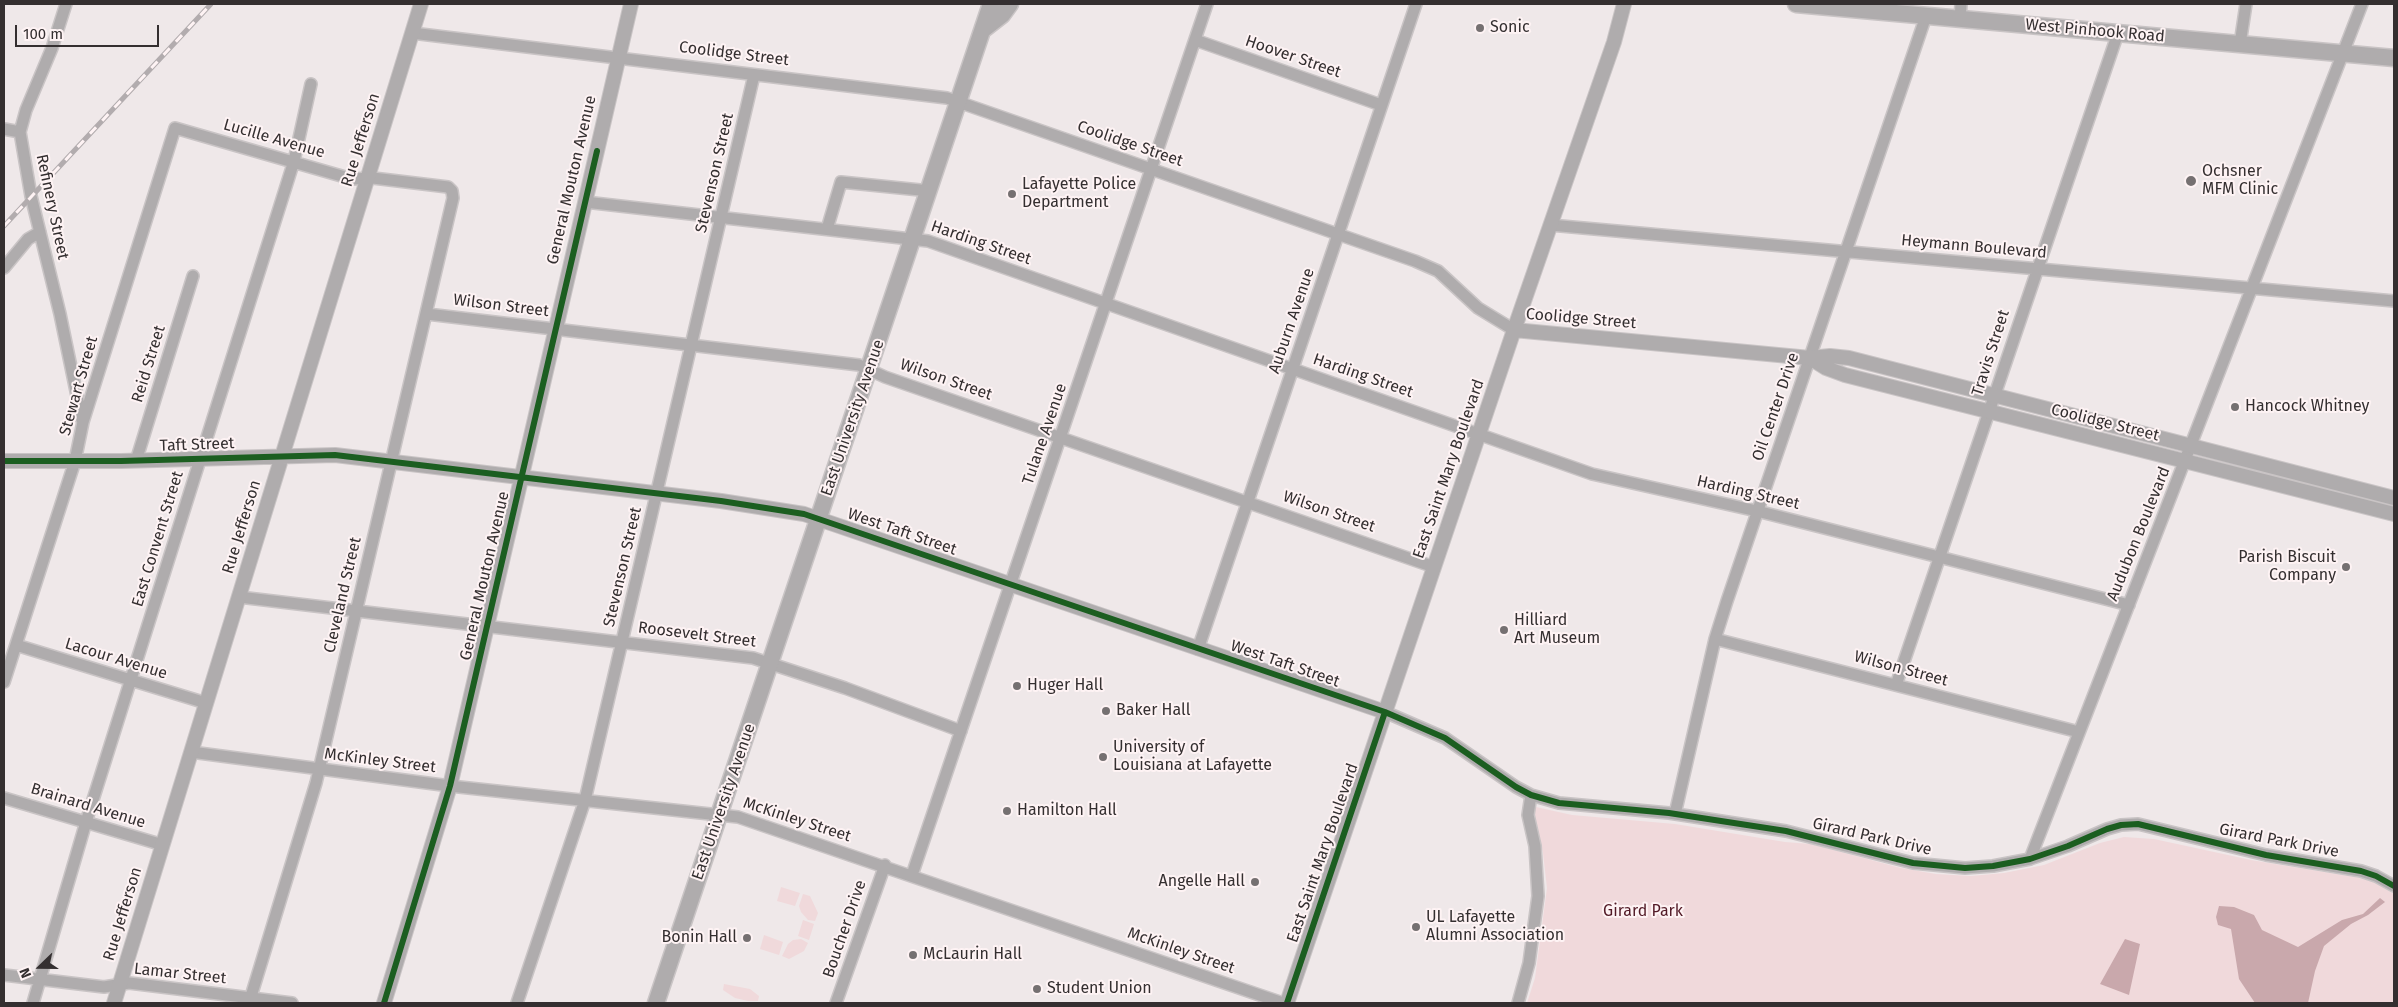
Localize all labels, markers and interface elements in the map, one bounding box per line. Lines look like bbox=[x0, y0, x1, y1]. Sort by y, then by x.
scale bar bbox=[18, 15, 161, 47]
street label: West Pinhook Road bbox=[2025, 15, 2165, 47]
place label: Sonic bbox=[1490, 18, 1530, 38]
marker: Sonic bbox=[1474, 22, 1486, 34]
text: 100 m bbox=[23, 25, 63, 43]
street label: Hoover Street bbox=[1243, 32, 1343, 82]
street label: Coolidge Street bbox=[678, 38, 790, 70]
street label: Rue Jefferson bbox=[338, 91, 384, 189]
street label: General Mouton Avenue bbox=[543, 94, 601, 266]
street label: Stevenson Street bbox=[692, 111, 738, 235]
street label: Lucille Avenue bbox=[221, 115, 327, 163]
street label: Coolidge Street bbox=[1075, 117, 1185, 171]
street label: Refinery Street bbox=[31, 153, 73, 261]
place label: Ochsner MFM Clinic bbox=[2202, 162, 2278, 200]
marker: Ochsner MFM Clinic bbox=[2184, 174, 2198, 188]
place label: Lafayette Police Department bbox=[1022, 175, 1136, 213]
marker: Lafayette Police Department bbox=[1006, 188, 1018, 200]
street label: Harding Street bbox=[928, 217, 1034, 269]
street label: Heymann Boulevard bbox=[1900, 231, 2048, 263]
street label: Auburn Avenue bbox=[1265, 266, 1319, 376]
street label: Wilson Street bbox=[452, 291, 550, 321]
street label: Coolidge Street bbox=[1525, 305, 1637, 333]
street label: Travis Street bbox=[1968, 308, 2014, 398]
street label: Reid Street bbox=[128, 323, 170, 405]
street label: Stewart Street bbox=[56, 334, 102, 438]
street label: East University Avenue bbox=[817, 337, 889, 499]
street label: Harding Street bbox=[1310, 350, 1416, 402]
street label: Oil Center Drive bbox=[1748, 350, 1804, 464]
street label: Wilson Street bbox=[897, 355, 995, 405]
street label: East Saint Mary Boulevard bbox=[1409, 377, 1489, 561]
street label: Tulane Avenue bbox=[1019, 381, 1071, 487]
place label: Hancock Whitney bbox=[2245, 397, 2369, 417]
street label: Coolidge Street bbox=[2049, 400, 2161, 446]
marker: Hancock Whitney bbox=[2229, 401, 2241, 413]
street label: Taft Street bbox=[159, 434, 235, 456]
street label: Audubon Boulevard bbox=[2103, 464, 2175, 604]
street label: East Convent Street bbox=[128, 469, 188, 609]
street label: Harding Street bbox=[1695, 472, 1801, 514]
street label: Rue Jefferson bbox=[219, 478, 265, 576]
street label: Wilson Street bbox=[1280, 487, 1378, 537]
street label: General Mouton Avenue bbox=[456, 490, 514, 662]
street label: West Taft Street bbox=[845, 504, 959, 560]
street label: Stevenson Street bbox=[600, 505, 646, 629]
street label: Cleveland Street bbox=[320, 535, 366, 655]
place label: Parish Biscuit Company bbox=[2238, 548, 2336, 586]
marker: Parish Biscuit Company bbox=[2340, 561, 2352, 573]
place label: Hilliard Art Museum bbox=[1514, 611, 1600, 649]
street label: Roosevelt Street bbox=[637, 618, 757, 652]
marker: Hilliard Art Museum bbox=[1498, 624, 1510, 636]
street label: Lacour Avenue bbox=[63, 634, 169, 684]
street label: West Taft Street bbox=[1228, 636, 1342, 692]
street label: Wilson Street bbox=[1852, 647, 1950, 691]
place label: Huger Hall bbox=[1027, 676, 1103, 696]
marker: Huger Hall bbox=[1011, 680, 1023, 692]
place label: Baker Hall bbox=[1116, 701, 1190, 721]
marker: Baker Hall bbox=[1100, 705, 1112, 717]
street label: East University Avenue bbox=[688, 721, 760, 883]
place label: University of Louisiana at Lafayette bbox=[1113, 738, 1272, 776]
street label: McKinley Street bbox=[323, 745, 437, 777]
marker: University of Louisiana at Lafayette bbox=[1097, 751, 1109, 763]
street label: East Saint Mary Boulevard bbox=[1283, 761, 1363, 945]
street label: Brainard Avenue bbox=[28, 779, 148, 833]
street label: McKinley Street bbox=[741, 794, 853, 846]
place label: Hamilton Hall bbox=[1017, 801, 1117, 821]
marker: Hamilton Hall bbox=[1001, 805, 1013, 817]
street label: Girard Park Drive bbox=[1811, 814, 1933, 860]
street label: Girard Park Drive bbox=[2217, 820, 2341, 862]
street label: Rue Jefferson bbox=[100, 865, 146, 963]
place label: Angelle Hall bbox=[1159, 872, 1245, 892]
marker: Angelle Hall bbox=[1249, 876, 1261, 888]
street label: Boucher Drive bbox=[819, 878, 871, 980]
park label: Girard Park bbox=[1603, 902, 1683, 922]
place label: UL Lafayette Alumni Association bbox=[1426, 908, 1564, 946]
marker: UL Lafayette Alumni Association bbox=[1410, 921, 1422, 933]
street label: McKinley Street bbox=[1125, 924, 1237, 978]
place label: Bonin Hall bbox=[662, 928, 737, 948]
marker: Bonin Hall bbox=[741, 932, 753, 944]
north arrow bbox=[15, 942, 65, 992]
place label: McLaurin Hall bbox=[923, 945, 1022, 965]
marker: McLaurin Hall bbox=[907, 949, 919, 961]
street label: Lamar Street bbox=[133, 960, 227, 988]
text: N bbox=[16, 965, 35, 980]
place label: Student Union bbox=[1047, 979, 1152, 999]
marker: Student Union bbox=[1031, 983, 1043, 995]

